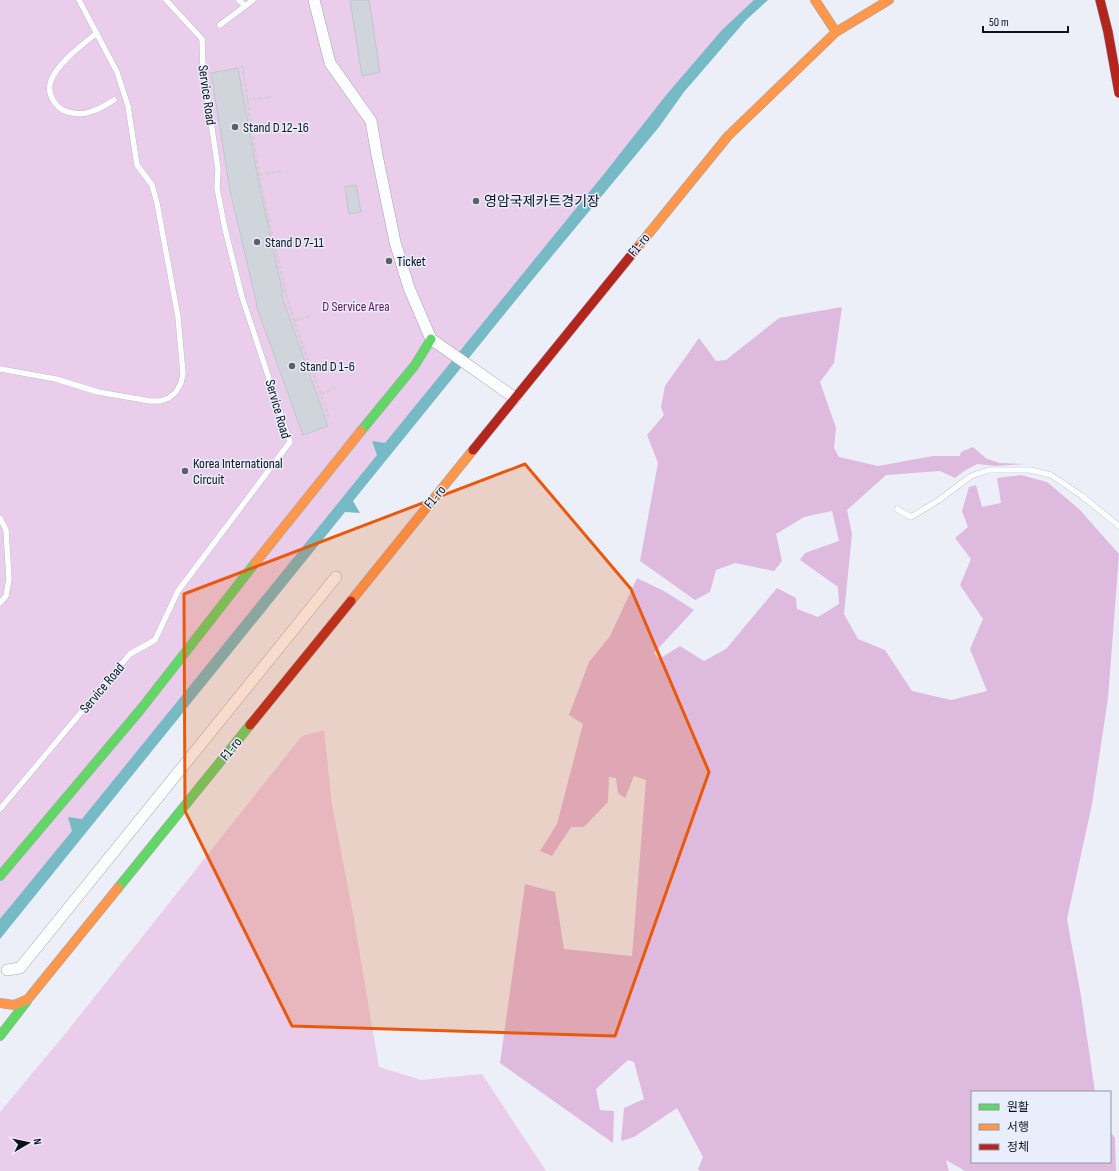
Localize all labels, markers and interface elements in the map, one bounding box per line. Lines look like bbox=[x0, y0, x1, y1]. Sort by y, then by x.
scale bar bbox=[983, 8, 1068, 34]
text: 50 m bbox=[989, 15, 1009, 30]
street label: Service Road bbox=[194, 64, 220, 126]
place label: Stand D 12-16 bbox=[243, 119, 309, 136]
marker: Stand D 12-16 bbox=[230, 122, 240, 132]
place label: 영암국제카트경기장 bbox=[484, 193, 600, 210]
marker: 영암국제카트경기장 bbox=[471, 196, 481, 206]
street label: F1-ro bbox=[624, 230, 654, 260]
place label: Stand D 7-11 bbox=[265, 234, 324, 251]
marker: Stand D 7-11 bbox=[252, 237, 262, 247]
place label: Ticket bbox=[397, 253, 426, 270]
marker: Ticket bbox=[384, 256, 394, 266]
park label: D Service Area bbox=[322, 298, 390, 315]
place label: Stand D 1-6 bbox=[300, 358, 355, 375]
marker: Stand D 1-6 bbox=[287, 361, 297, 371]
street label: Service Road bbox=[261, 378, 295, 441]
place label: Korea International Circuit bbox=[193, 455, 283, 488]
marker: Korea International Circuit bbox=[180, 466, 190, 476]
street label: F1-ro bbox=[420, 482, 450, 512]
street label: Service Road bbox=[76, 659, 128, 717]
street label: F1-ro bbox=[216, 734, 246, 764]
legend bbox=[971, 1091, 1111, 1163]
text: 원활 bbox=[1007, 1100, 1029, 1115]
text: 서행 bbox=[1007, 1120, 1029, 1135]
north arrow bbox=[8, 1123, 48, 1163]
text: N bbox=[31, 1138, 44, 1146]
text: 정체 bbox=[1007, 1140, 1029, 1155]

